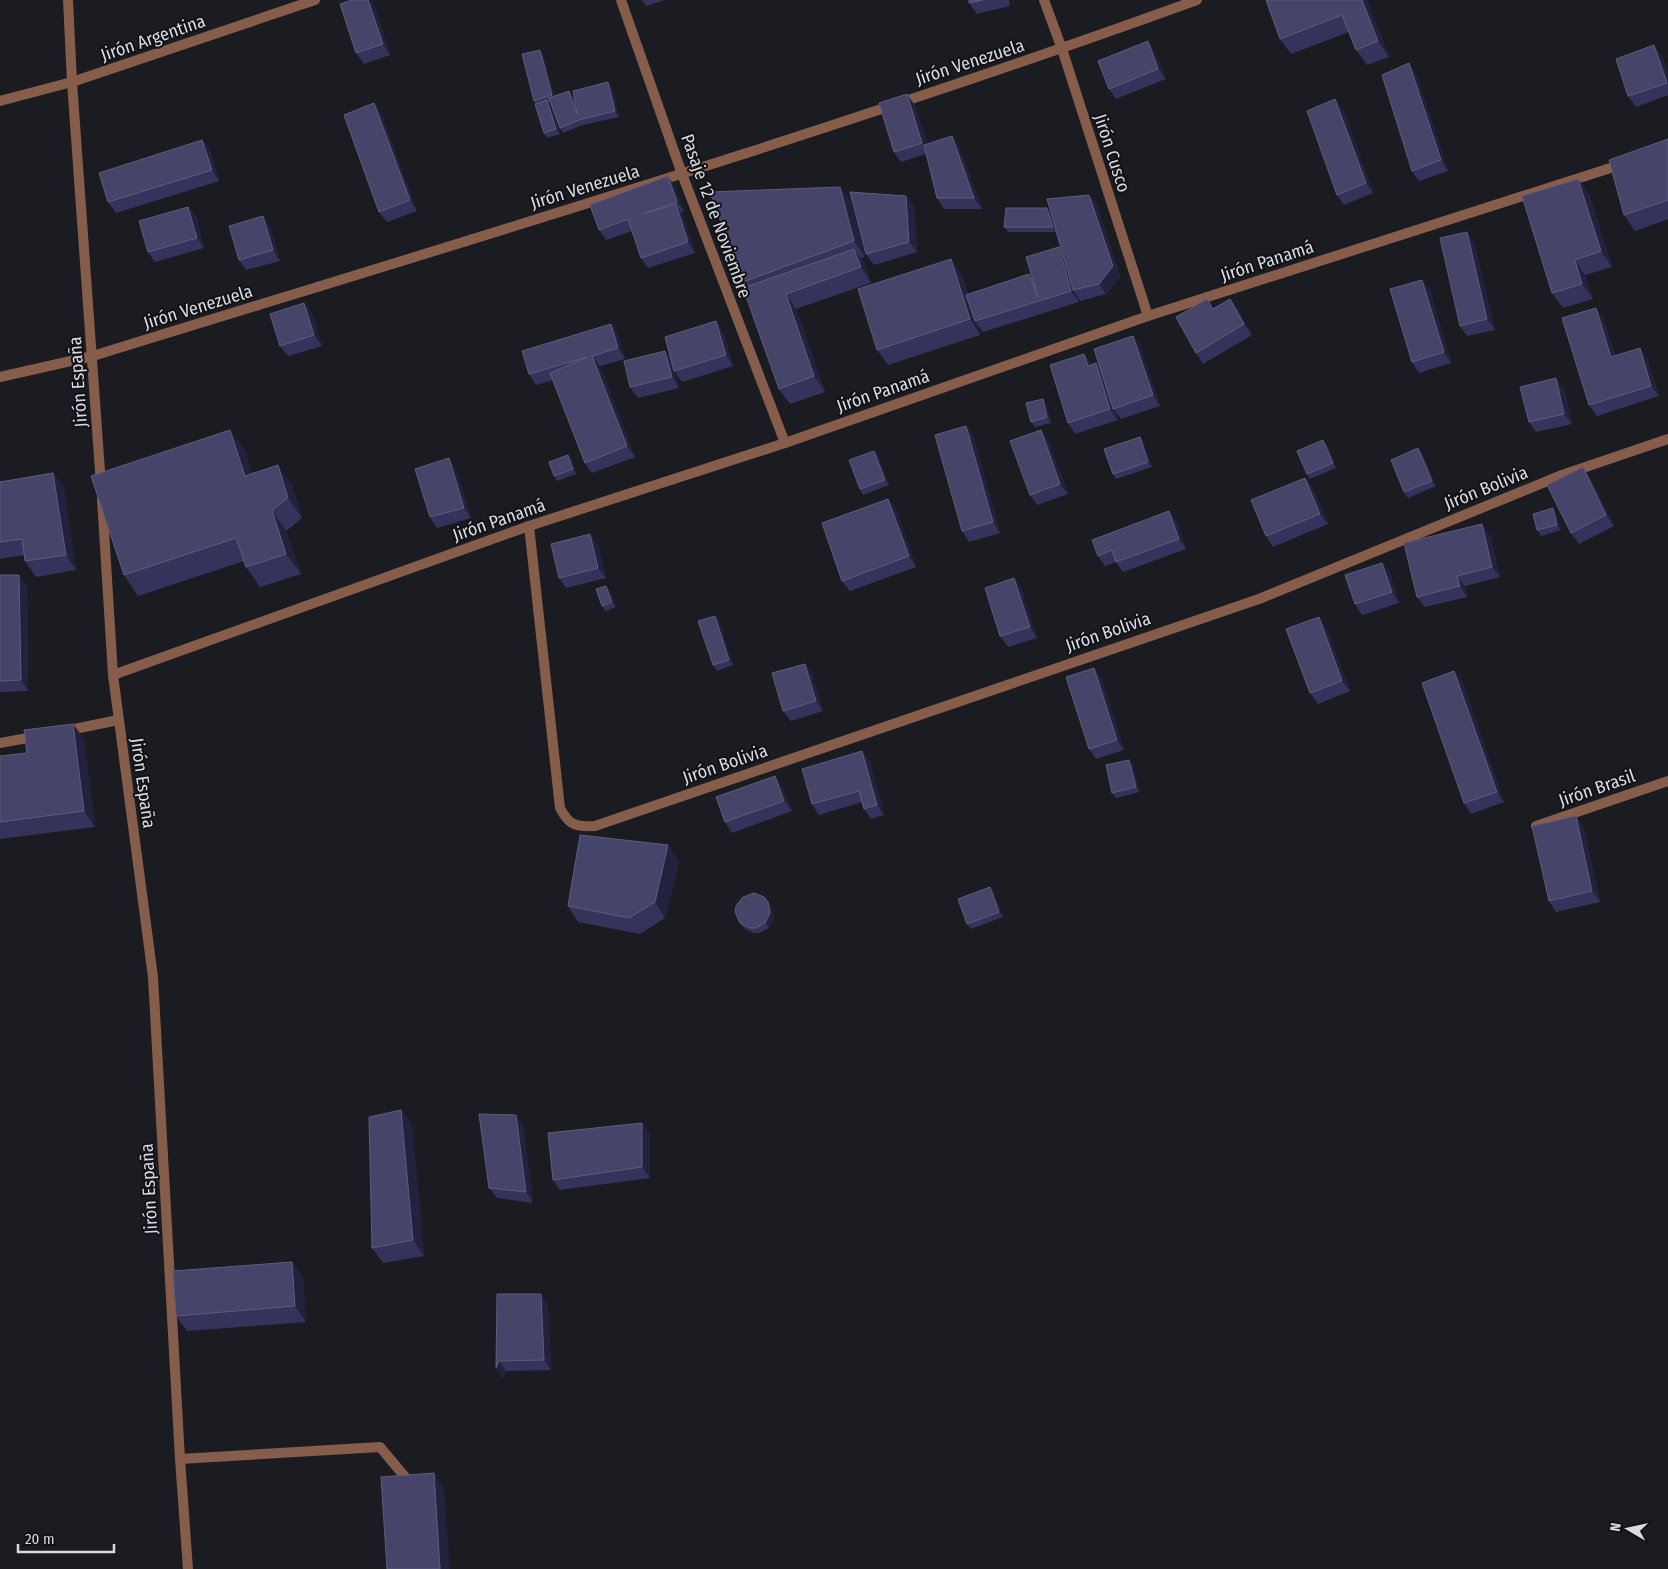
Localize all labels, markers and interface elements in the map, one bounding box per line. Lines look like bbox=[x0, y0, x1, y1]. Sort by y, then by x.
street label: Jirón Argentina bbox=[98, 10, 208, 66]
street label: Jirón Venezuela bbox=[913, 34, 1027, 90]
street label: Jirón Cusco bbox=[1089, 111, 1135, 195]
street label: Pasaje 12 de Noviembre bbox=[676, 131, 756, 301]
street label: Jirón Venezuela bbox=[528, 160, 642, 214]
street label: Jirón Panamá bbox=[1218, 236, 1317, 286]
street label: Jirón Venezuela bbox=[141, 280, 255, 334]
street label: Jirón España bbox=[64, 336, 92, 428]
street label: Jirón Panamá bbox=[834, 365, 932, 417]
street label: Jirón Bolivia bbox=[1441, 461, 1531, 515]
street label: Jirón Panamá bbox=[450, 494, 548, 546]
street label: Jirón Bolivia bbox=[1063, 607, 1154, 657]
street label: Jirón España bbox=[126, 736, 160, 830]
street label: Jirón Bolivia bbox=[680, 739, 771, 789]
street label: Jirón Brasil bbox=[1556, 765, 1638, 811]
street label: Jirón España bbox=[136, 1143, 162, 1235]
north arrow bbox=[1603, 1504, 1653, 1554]
scale bar bbox=[18, 1522, 114, 1554]
text: N bbox=[1607, 1522, 1625, 1533]
text: 20 m bbox=[25, 1530, 55, 1548]

